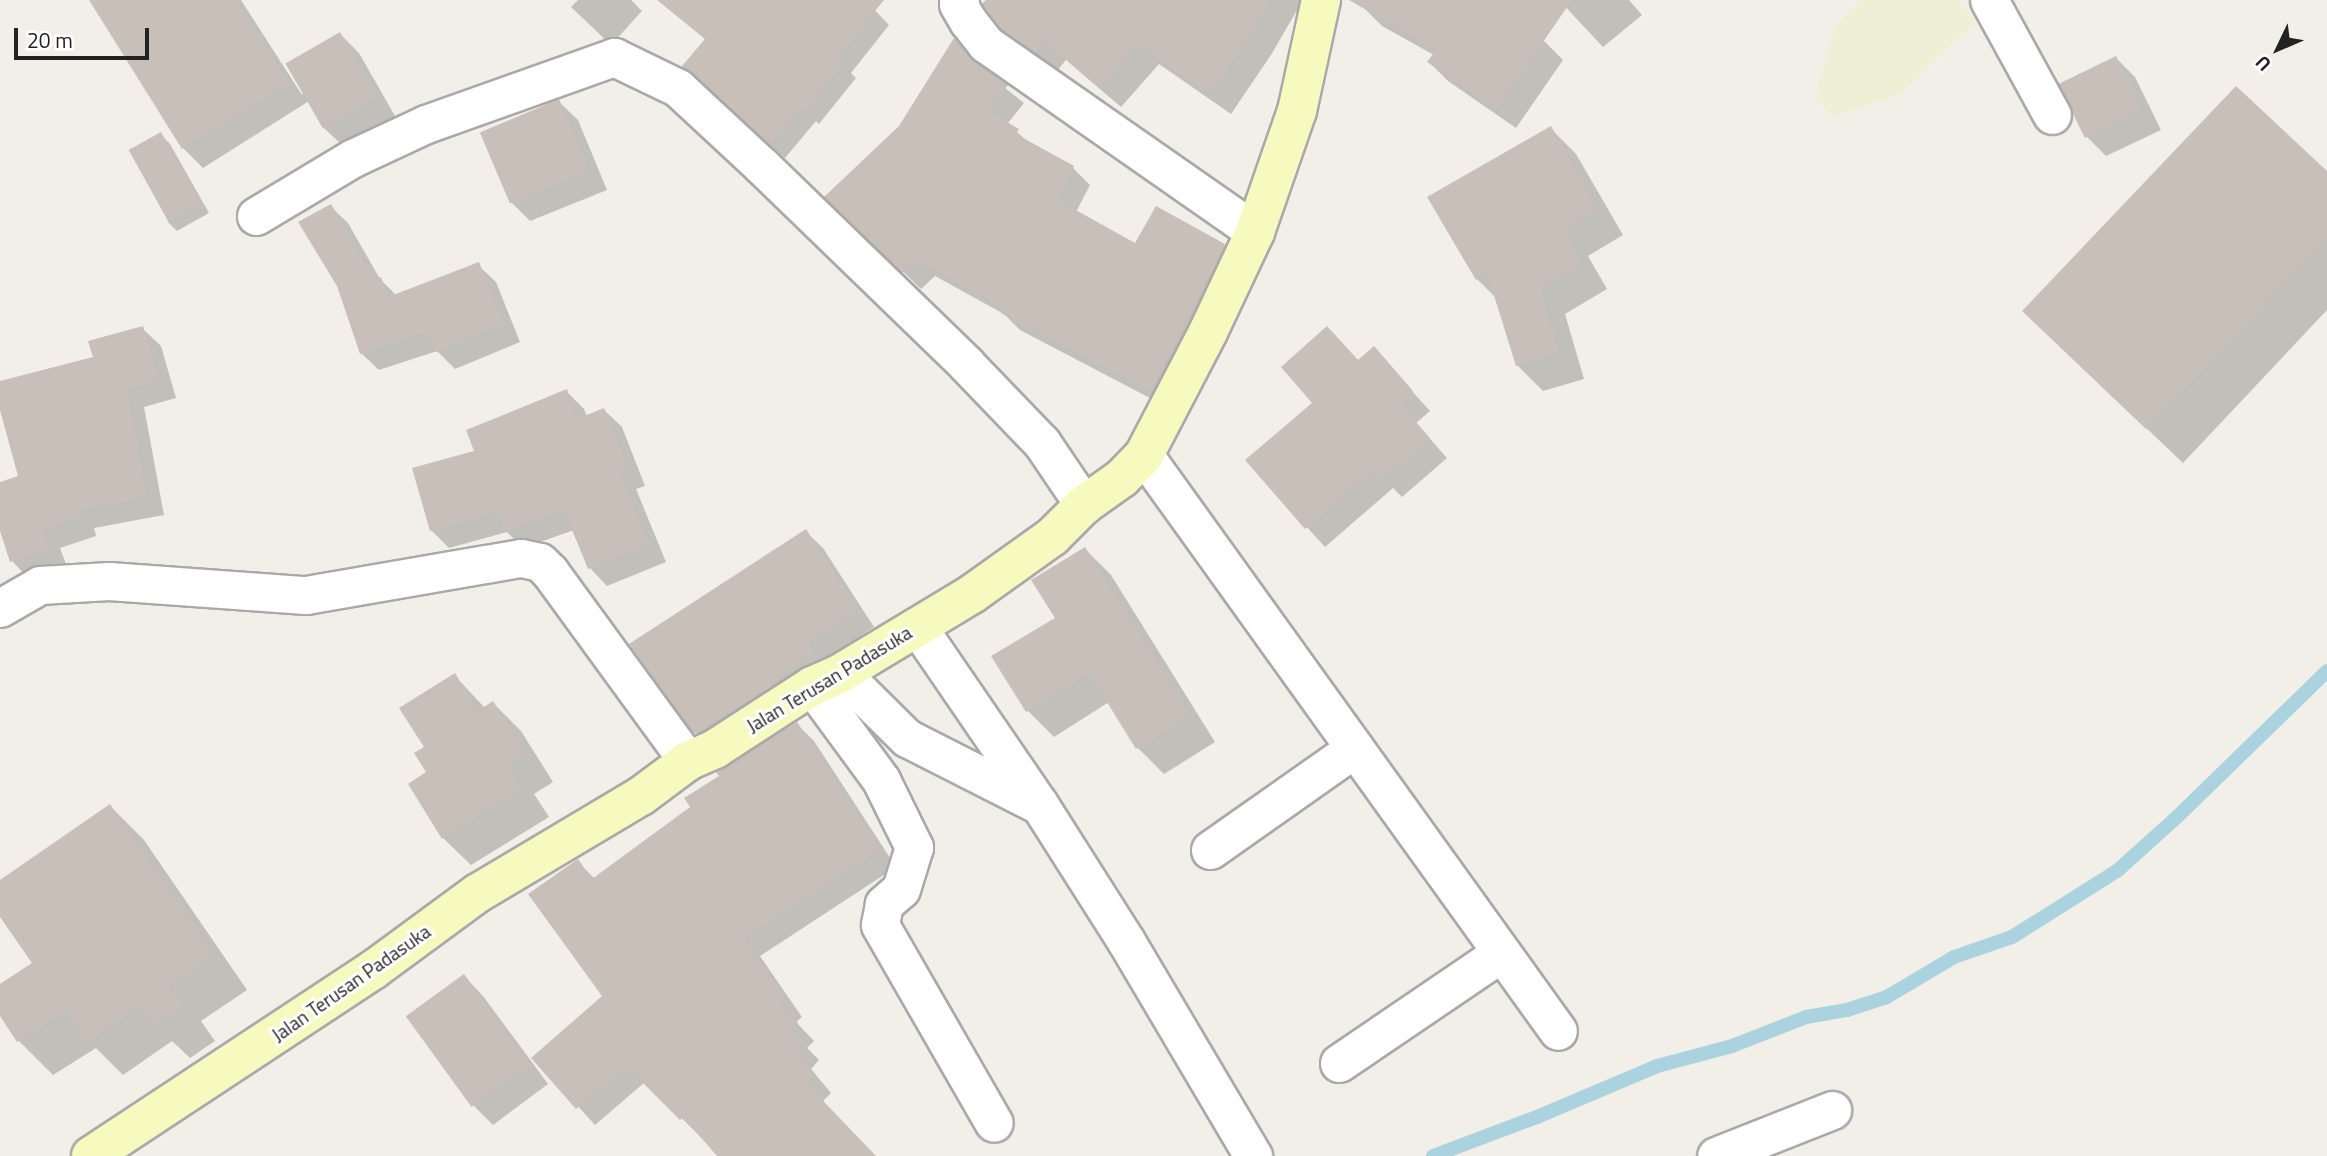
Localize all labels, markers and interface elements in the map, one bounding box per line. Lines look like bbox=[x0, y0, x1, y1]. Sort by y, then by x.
scale bar bbox=[18, 14, 152, 58]
north arrow bbox=[2243, 14, 2313, 84]
text: 20 m bbox=[27, 24, 73, 56]
text: U bbox=[2248, 49, 2277, 78]
street label: Jalan Terusan Padasuka bbox=[742, 621, 916, 737]
street label: Jalan Terusan Padasuka bbox=[267, 920, 435, 1046]

